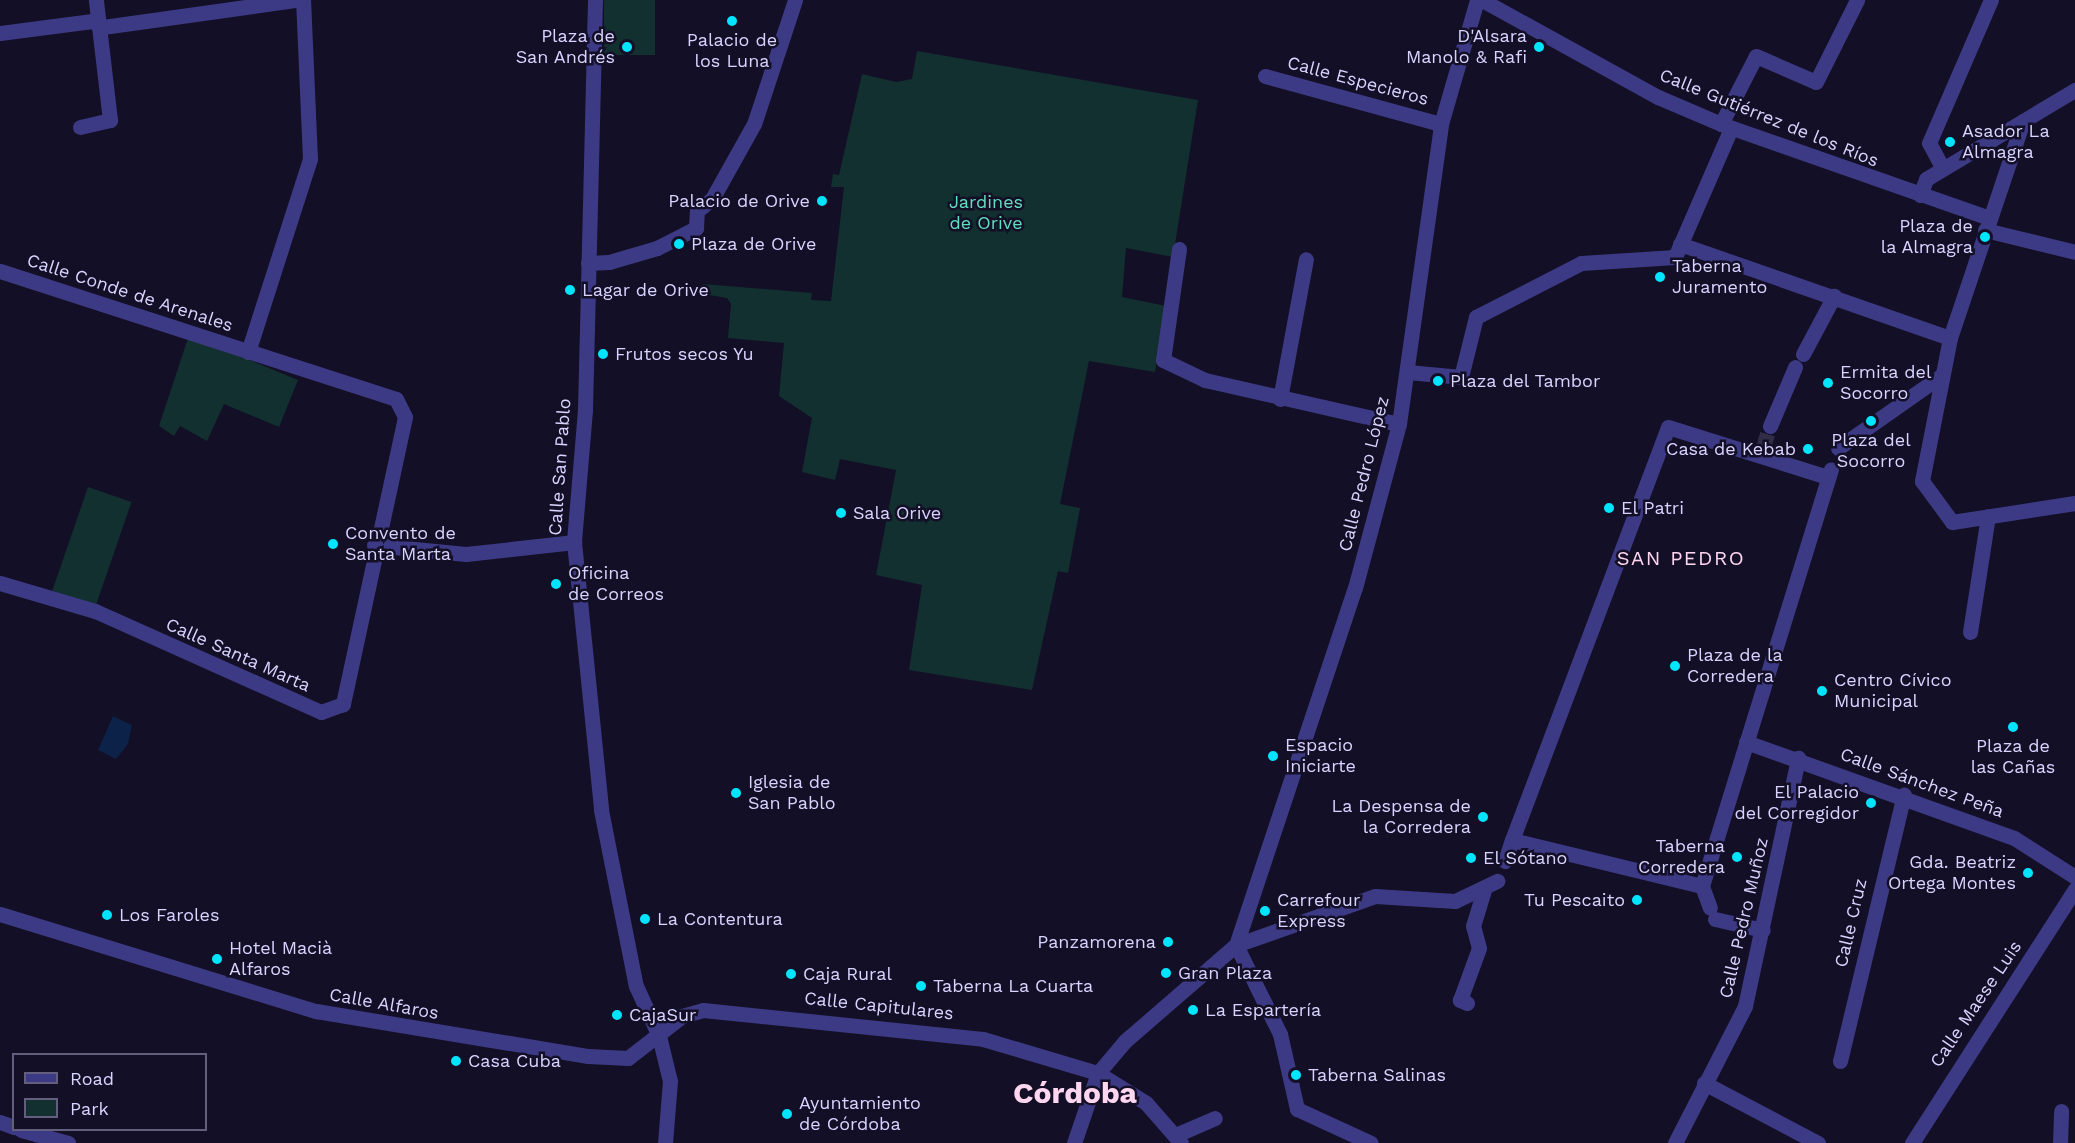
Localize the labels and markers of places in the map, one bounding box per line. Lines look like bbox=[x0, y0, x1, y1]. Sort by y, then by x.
marker: Palacio de los Luna bbox=[725, 14, 739, 28]
place label: Plaza de San Andrés bbox=[515, 26, 615, 68]
place label: D'Alsara Manolo & Rafi bbox=[1406, 26, 1527, 68]
place label: Palacio de los Luna bbox=[687, 30, 777, 72]
marker: Plaza de San Andrés bbox=[620, 40, 634, 54]
marker: D'Alsara Manolo & Rafi bbox=[1532, 40, 1546, 54]
place label: Asador La Almagra bbox=[1962, 121, 2050, 164]
marker: Asador La Almagra bbox=[1943, 135, 1957, 149]
place label: Palacio de Orive bbox=[668, 190, 810, 212]
marker: Palacio de Orive bbox=[815, 194, 829, 208]
place label: Plaza de la Almagra bbox=[1880, 216, 1973, 258]
marker: Plaza de la Almagra bbox=[1978, 230, 1992, 244]
place label: Plaza de Orive bbox=[691, 233, 817, 255]
marker: Plaza de Orive bbox=[672, 237, 686, 251]
place label: Taberna Juramento bbox=[1672, 256, 1767, 298]
marker: Taberna Juramento bbox=[1653, 270, 1667, 284]
place label: Lagar de Orive bbox=[582, 279, 709, 301]
marker: Lagar de Orive bbox=[563, 283, 577, 297]
place label: Frutos secos Yu bbox=[615, 343, 754, 365]
marker: Frutos secos Yu bbox=[596, 347, 610, 361]
place label: Ermita del Socorro bbox=[1840, 362, 1932, 404]
place label: Plaza del Tambor bbox=[1450, 370, 1602, 392]
marker: Plaza del Tambor bbox=[1431, 374, 1445, 388]
marker: Ermita del Socorro bbox=[1821, 376, 1835, 390]
marker: Plaza del Socorro bbox=[1864, 414, 1878, 428]
place label: Plaza del Socorro bbox=[1831, 430, 1911, 472]
place label: Casa de Kebab bbox=[1666, 438, 1796, 460]
marker: Casa de Kebab bbox=[1801, 442, 1815, 456]
place label: El Patri bbox=[1621, 497, 1685, 519]
marker: El Patri bbox=[1602, 501, 1616, 515]
place label: Sala Orive bbox=[853, 502, 942, 524]
marker: Sala Orive bbox=[834, 506, 848, 520]
place label: Convento de Santa Marta bbox=[345, 523, 456, 566]
marker: Convento de Santa Marta bbox=[326, 537, 340, 551]
place label: Oficina de Correos bbox=[568, 563, 664, 606]
marker: Oficina de Correos bbox=[549, 577, 563, 591]
place label: Plaza de la Corredera bbox=[1687, 645, 1783, 688]
marker: Plaza de la Corredera bbox=[1668, 659, 1682, 673]
place label: Centro Cívico Municipal bbox=[1834, 670, 1951, 712]
marker: Centro Cívico Municipal bbox=[1815, 684, 1829, 698]
marker: Plaza de las Cañas bbox=[2006, 720, 2020, 734]
place label: Espacio Iniciarte bbox=[1285, 735, 1356, 777]
place label: Plaza de las Cañas bbox=[1971, 736, 2055, 778]
marker: Espacio Iniciarte bbox=[1266, 749, 1280, 763]
place label: Iglesia de San Pablo bbox=[748, 772, 836, 814]
place label: El Palacio del Corregidor bbox=[1734, 782, 1859, 824]
marker: Iglesia de San Pablo bbox=[729, 786, 743, 800]
place label: La Despensa de la Corredera bbox=[1331, 796, 1471, 838]
marker: El Palacio del Corregidor bbox=[1864, 796, 1878, 810]
marker: La Despensa de la Corredera bbox=[1476, 810, 1490, 824]
place label: Taberna Corredera bbox=[1638, 836, 1725, 878]
place label: El Sótano bbox=[1483, 847, 1568, 869]
marker: Taberna Corredera bbox=[1730, 850, 1744, 864]
marker: El Sótano bbox=[1464, 851, 1478, 865]
place label: Gda. Beatriz Ortega Montes bbox=[1888, 852, 2016, 894]
marker: Gda. Beatriz Ortega Montes bbox=[2021, 866, 2035, 880]
place label: Tu Pescaito bbox=[1524, 889, 1625, 911]
place label: Carrefour Express bbox=[1277, 890, 1360, 932]
marker: Tu Pescaito bbox=[1630, 893, 1644, 907]
place label: Los Faroles bbox=[119, 904, 219, 926]
marker: Carrefour Express bbox=[1258, 904, 1272, 918]
marker: Los Faroles bbox=[100, 908, 114, 922]
place label: La Contentura bbox=[657, 908, 783, 930]
marker: La Contentura bbox=[638, 912, 652, 926]
place label: Panzamorena bbox=[1037, 931, 1156, 953]
marker: Panzamorena bbox=[1161, 935, 1175, 949]
place label: Hotel Macià Alfaros bbox=[229, 938, 333, 980]
marker: Hotel Macià Alfaros bbox=[210, 952, 224, 966]
place label: Gran Plaza bbox=[1178, 962, 1272, 984]
place label: Caja Rural bbox=[803, 963, 892, 985]
marker: Gran Plaza bbox=[1159, 966, 1173, 980]
marker: Caja Rural bbox=[784, 967, 798, 981]
place label: Taberna La Cuarta bbox=[933, 975, 1094, 997]
marker: Taberna La Cuarta bbox=[914, 979, 928, 993]
place label: La Espartería bbox=[1205, 999, 1322, 1021]
marker: La Espartería bbox=[1186, 1003, 1200, 1017]
place label: CajaSur bbox=[629, 1004, 696, 1026]
marker: CajaSur bbox=[610, 1008, 624, 1022]
place label: Casa Cuba bbox=[468, 1050, 561, 1072]
marker: Casa Cuba bbox=[449, 1054, 463, 1068]
place label: Taberna Salinas bbox=[1308, 1064, 1446, 1086]
marker: Taberna Salinas bbox=[1289, 1068, 1303, 1082]
place label: Ayuntamiento de Córdoba bbox=[799, 1093, 921, 1136]
marker: Ayuntamiento de Córdoba bbox=[780, 1107, 794, 1121]

